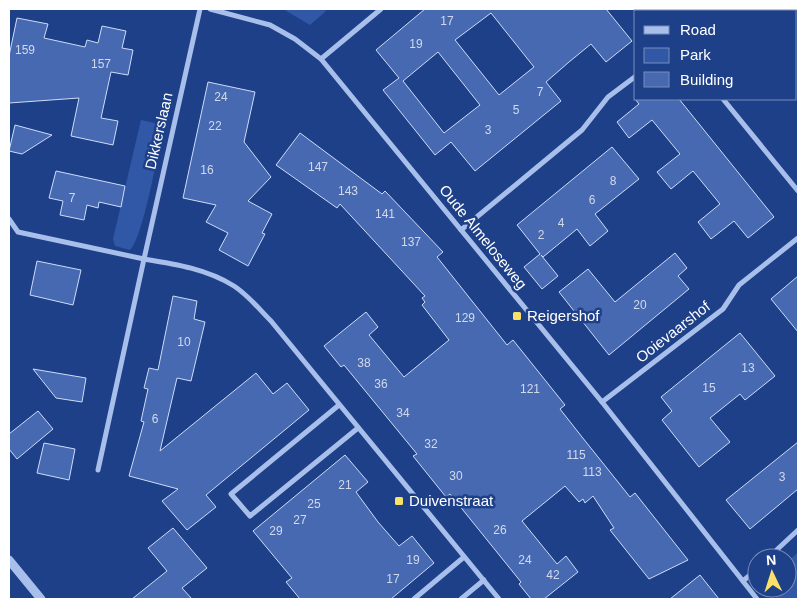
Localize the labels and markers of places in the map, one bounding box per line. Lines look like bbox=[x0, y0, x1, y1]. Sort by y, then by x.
place label: Reigershof bbox=[527, 307, 600, 324]
marker: Reigershof bbox=[511, 310, 523, 322]
place label: Duivenstraat bbox=[409, 492, 494, 509]
marker: Duivenstraat bbox=[393, 495, 405, 507]

